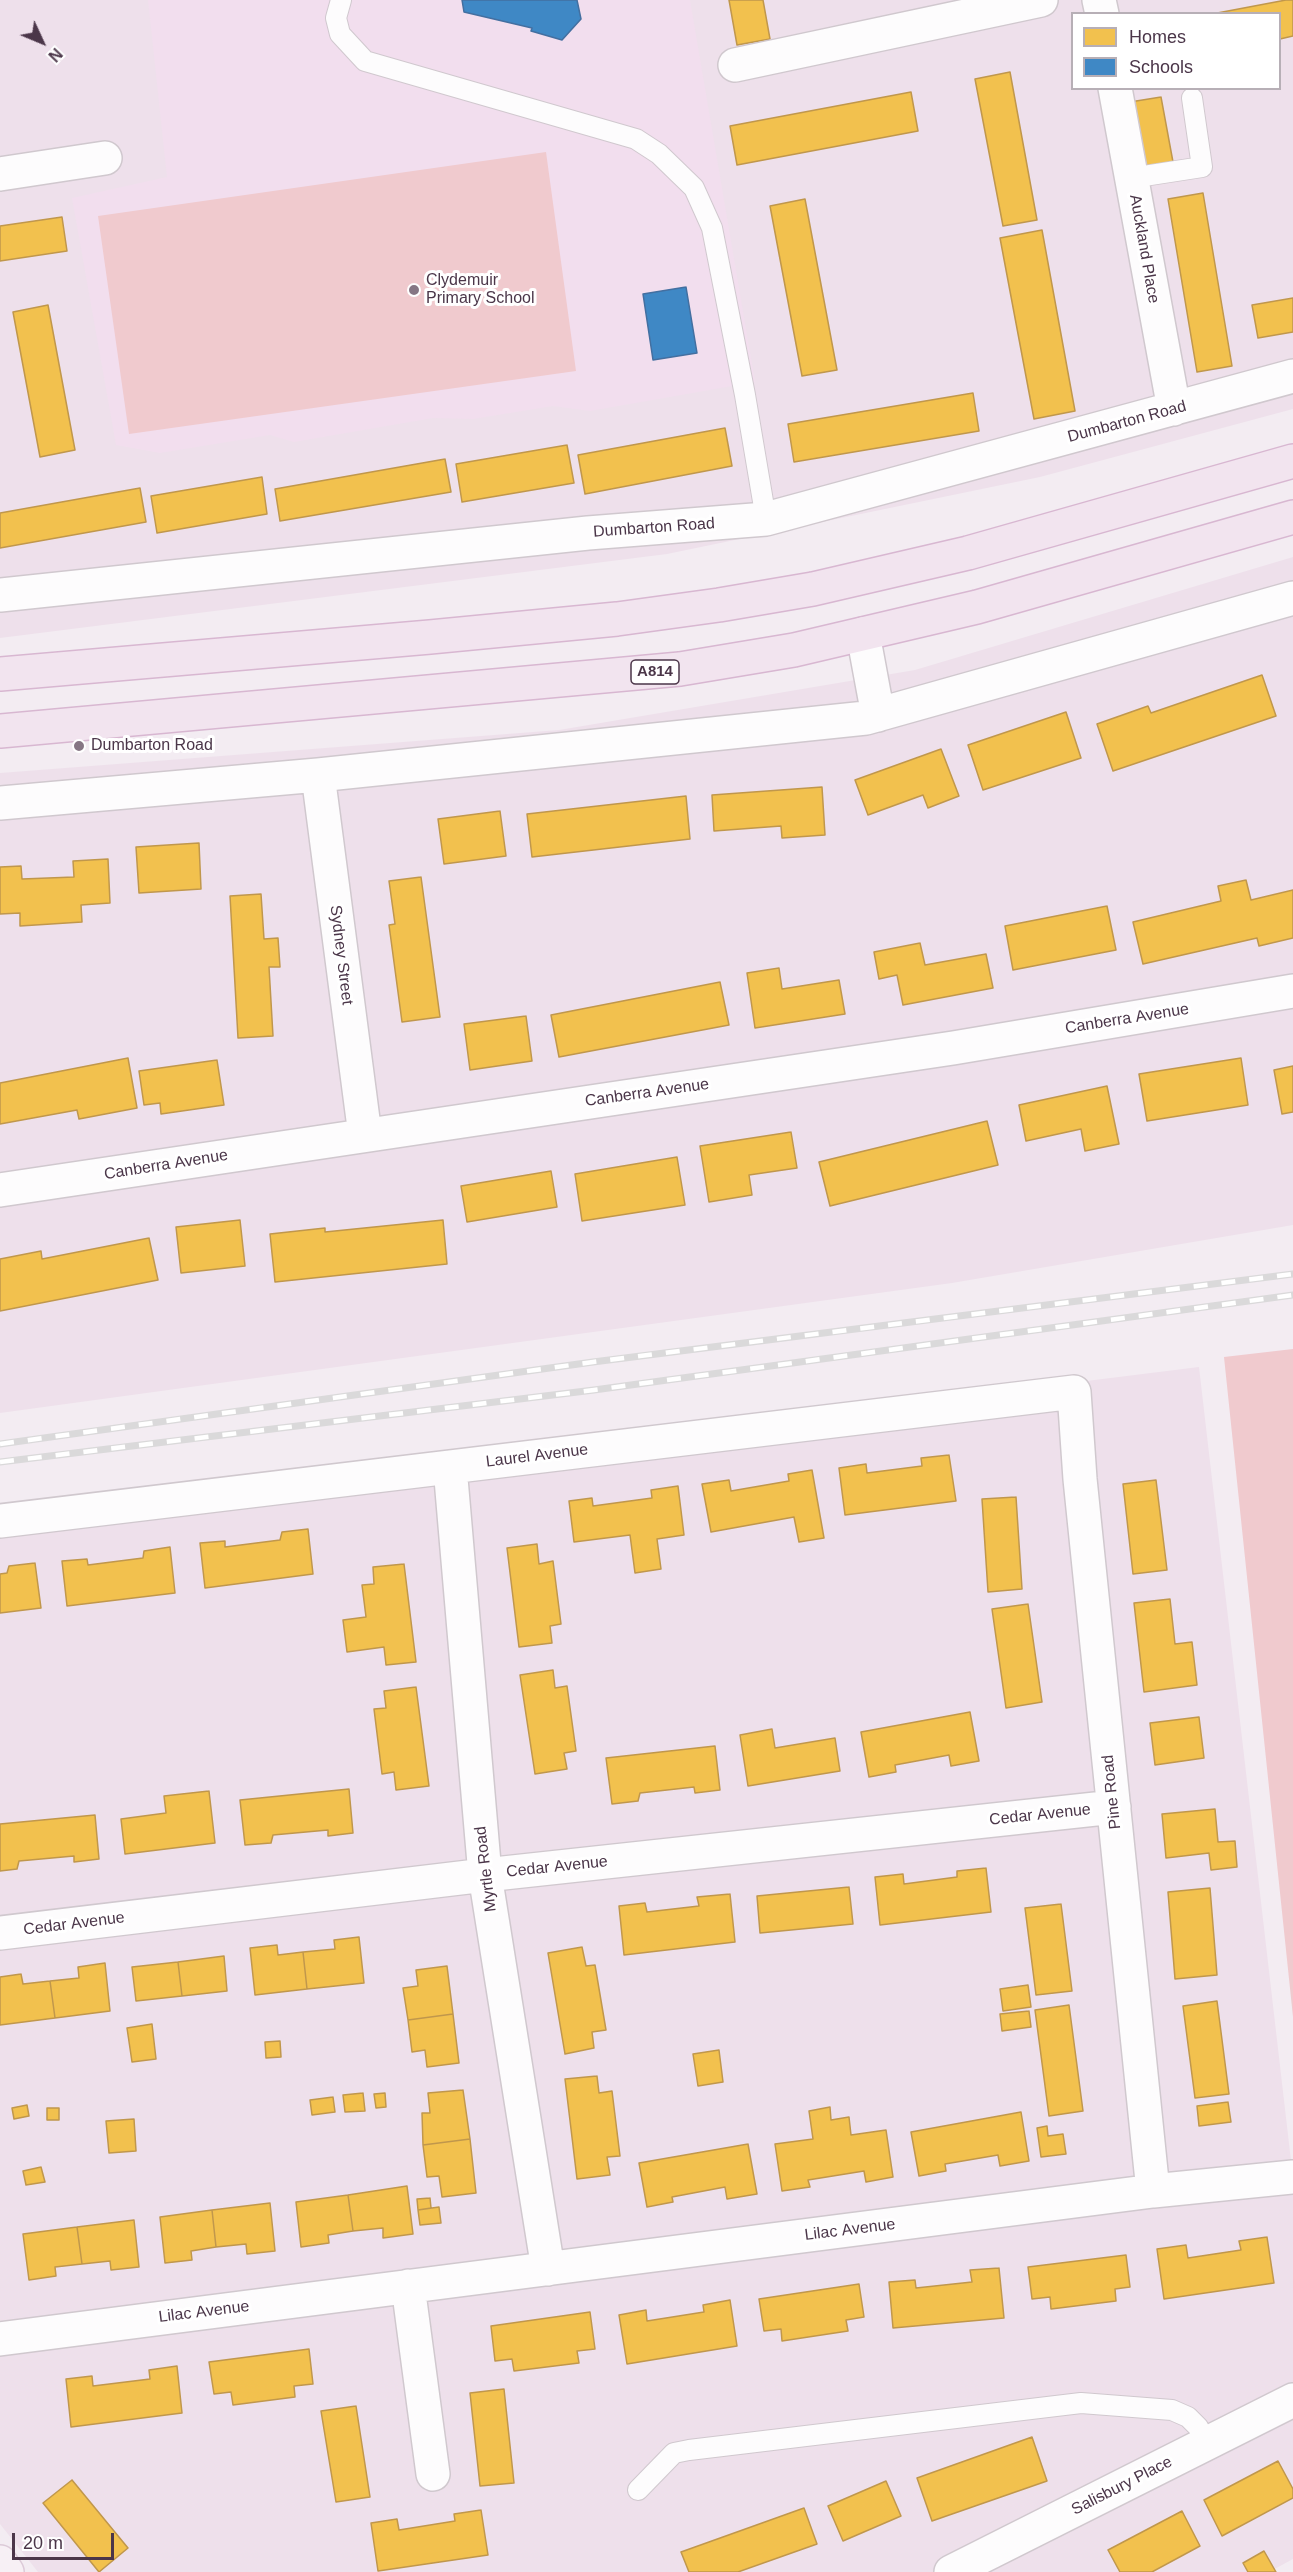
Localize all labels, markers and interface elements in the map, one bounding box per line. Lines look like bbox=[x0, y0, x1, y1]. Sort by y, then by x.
north arrow bbox=[12, 12, 72, 72]
legend bbox=[1071, 12, 1281, 90]
text: Homes bbox=[1129, 27, 1186, 47]
text: N bbox=[45, 45, 65, 65]
text: Schools bbox=[1129, 57, 1193, 77]
street label: Auckland Place bbox=[1125, 193, 1163, 305]
place label: Clydemuir Primary School bbox=[426, 271, 534, 309]
marker: Clydemuir Primary School bbox=[407, 283, 421, 297]
street label: Dumbarton Road bbox=[1066, 397, 1188, 447]
street label: Dumbarton Road bbox=[593, 514, 715, 542]
road number: A814 bbox=[631, 660, 679, 684]
place label: Dumbarton Road bbox=[91, 736, 213, 756]
marker: Dumbarton Road bbox=[72, 739, 86, 753]
street label: Sydney Street bbox=[325, 904, 357, 1006]
street label: Canberra Avenue bbox=[1064, 1000, 1190, 1038]
street label: Canberra Avenue bbox=[584, 1075, 710, 1111]
street label: Canberra Avenue bbox=[103, 1146, 229, 1184]
street label: Laurel Avenue bbox=[485, 1440, 589, 1472]
street label: Pine Road bbox=[1099, 1754, 1125, 1830]
street label: Cedar Avenue bbox=[988, 1800, 1092, 1830]
street label: Myrtle Road bbox=[471, 1825, 501, 1913]
street label: Cedar Avenue bbox=[505, 1852, 609, 1882]
street label: Cedar Avenue bbox=[22, 1908, 126, 1940]
street label: Lilac Avenue bbox=[804, 2215, 896, 2245]
street label: Lilac Avenue bbox=[158, 2297, 250, 2327]
street label: Salisbury Place bbox=[1069, 2452, 1175, 2520]
scale bar bbox=[15, 2521, 117, 2559]
text: 20 m bbox=[23, 2533, 63, 2553]

